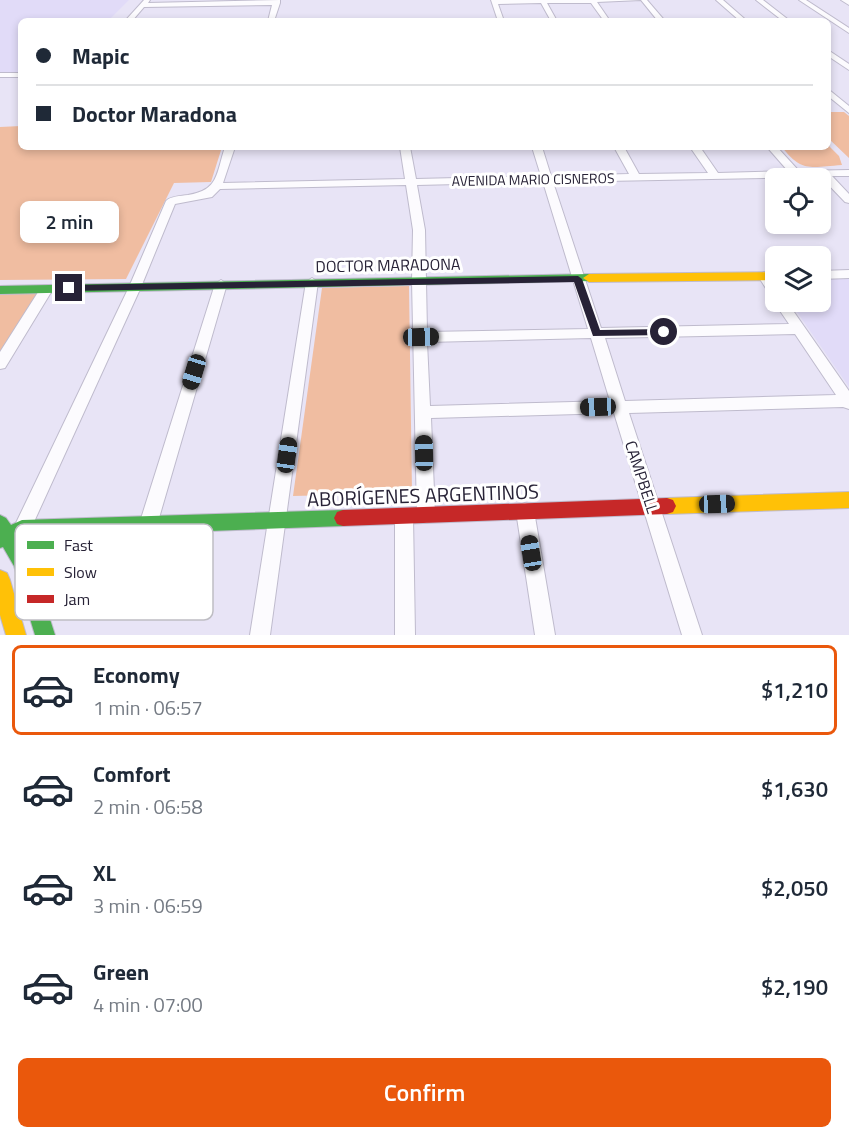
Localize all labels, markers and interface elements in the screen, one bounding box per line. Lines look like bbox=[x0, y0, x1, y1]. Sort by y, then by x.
text: Mapic bbox=[72, 39, 130, 73]
text: Doctor Maradona bbox=[72, 97, 237, 131]
street label: AVENIDA MARIO CISNEROS bbox=[451, 167, 615, 191]
map controls bbox=[765, 168, 831, 312]
button: locate bbox=[765, 168, 831, 234]
callout: 2 min bbox=[20, 201, 118, 243]
text: 2 min bbox=[45, 206, 94, 237]
button: layers bbox=[765, 246, 831, 312]
street label: DOCTOR MARADONA bbox=[315, 252, 461, 278]
route end bbox=[55, 274, 82, 301]
route start bbox=[650, 318, 677, 345]
car bbox=[403, 328, 439, 346]
car bbox=[180, 352, 208, 392]
car bbox=[580, 397, 616, 417]
car bbox=[415, 435, 433, 471]
car bbox=[276, 436, 298, 474]
street label: CAMPBELL bbox=[619, 438, 665, 517]
street label: ABORÍGENES ARGENTINOS bbox=[307, 475, 539, 515]
car bbox=[699, 494, 735, 514]
legend bbox=[15, 524, 213, 620]
text: Fast bbox=[64, 533, 93, 557]
car bbox=[519, 534, 543, 572]
text: Slow bbox=[64, 560, 97, 584]
text: Jam bbox=[64, 587, 90, 611]
text: Economy bbox=[93, 658, 180, 692]
icon: car bbox=[21, 663, 75, 717]
text: $1,210 bbox=[761, 673, 828, 707]
text: 1 min · 06:57 bbox=[93, 692, 203, 723]
text: Comfort bbox=[93, 757, 171, 791]
icon: car bbox=[21, 762, 75, 816]
text: $1,630 bbox=[761, 772, 828, 806]
text: 2 min · 06:58 bbox=[93, 791, 203, 822]
text: XL bbox=[93, 856, 116, 890]
icon: car bbox=[21, 861, 75, 915]
text: $2,050 bbox=[761, 871, 828, 905]
text: 3 min · 06:59 bbox=[93, 890, 203, 921]
text: Green bbox=[93, 955, 149, 989]
icon: car bbox=[21, 960, 75, 1014]
text: $2,190 bbox=[761, 970, 828, 1004]
text: 4 min · 07:00 bbox=[93, 989, 203, 1020]
button: Confirm bbox=[18, 1058, 831, 1127]

